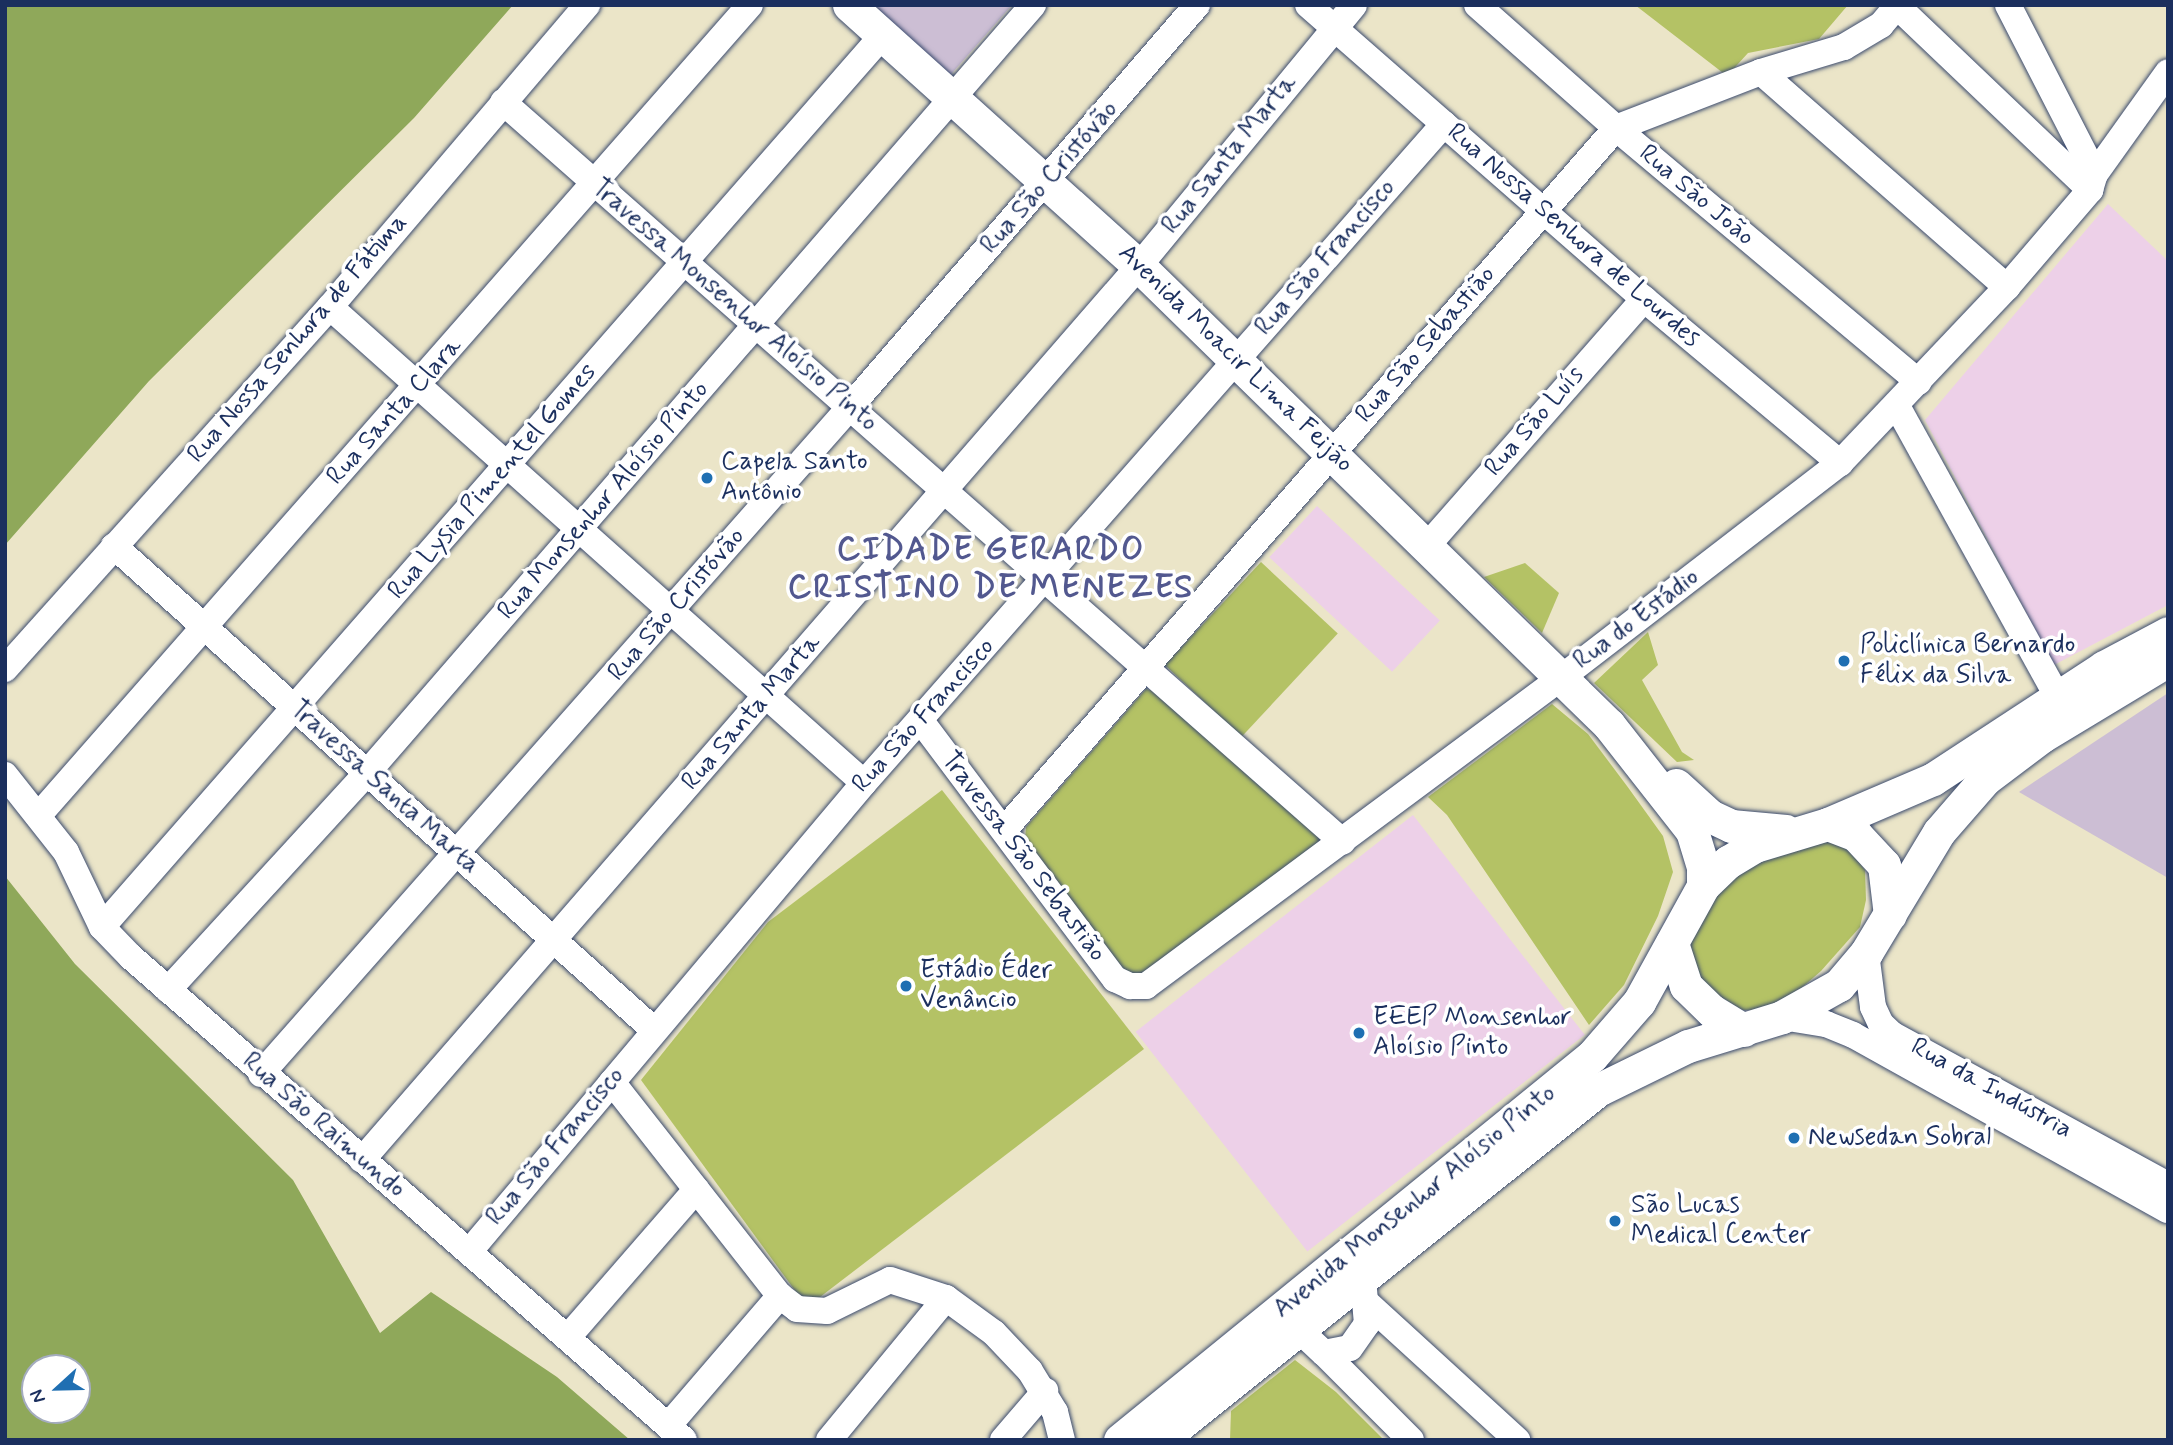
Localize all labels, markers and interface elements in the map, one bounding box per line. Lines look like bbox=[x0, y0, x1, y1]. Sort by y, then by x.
street label: Rua Santa Marta bbox=[1158, 71, 1302, 239]
street label: Rua São Cristóvão bbox=[975, 95, 1125, 261]
street label: Rua Nossa Senhora de Lourdes bbox=[1439, 117, 1707, 355]
street label: Rua São João bbox=[1632, 138, 1760, 254]
street label: Rua São Francisco bbox=[1249, 173, 1403, 343]
street label: Travessa Monsenhor Aloísio Pinto bbox=[587, 176, 881, 436]
street label: Rua Nossa Senhora de Fátima bbox=[181, 208, 415, 470]
street label: Avenida Moacir Lima Feijão bbox=[1113, 240, 1357, 478]
street label: Rua São Sebastião bbox=[1350, 261, 1502, 429]
street label: Rua Santa Clara bbox=[322, 334, 468, 490]
street label: Rua Lysia Pimentel Gomes bbox=[382, 358, 604, 606]
street label: Rua São Luís bbox=[1478, 360, 1592, 484]
street label: Rua Monsenhor Aloísio Pinto bbox=[492, 376, 716, 626]
place label: Capela Santo Antônio bbox=[721, 447, 867, 508]
marker: Capela Santo Antônio bbox=[699, 470, 715, 486]
street label: Rua São Cristóvão bbox=[602, 522, 752, 688]
district label: CIDADE GERARDO CRISTINO DE MENEZES bbox=[788, 531, 1194, 609]
street label: Rua do Estádio bbox=[1568, 562, 1706, 678]
street label: Rua Santa Marta bbox=[677, 630, 827, 796]
place label: Policlínica Bernardo Félix da Silva bbox=[1860, 630, 2079, 692]
street label: Rua São Francisco bbox=[846, 632, 1002, 800]
marker: Policlínica Bernardo Félix da Silva bbox=[1834, 651, 1854, 671]
street label: Travessa Santa Marta bbox=[281, 693, 487, 883]
street label: Travessa São Sebastião bbox=[934, 746, 1112, 968]
place label: Estádio Éder Venâncio bbox=[920, 955, 1052, 1016]
marker: Estádio Éder Venâncio bbox=[898, 978, 914, 994]
place label: EEEP Monsenhor Aloísio Pinto bbox=[1373, 1002, 1562, 1064]
marker: EEEP Monsenhor Aloísio Pinto bbox=[1351, 1025, 1367, 1041]
street label: Rua da Indústria bbox=[1906, 1033, 2076, 1145]
street label: Rua São Raimundo bbox=[233, 1045, 413, 1207]
street label: Rua São Francisco bbox=[480, 1061, 632, 1233]
street label: Avenida Monsenhor Aloísio Pinto bbox=[1268, 1079, 1562, 1325]
place label: Newsedan Sobral bbox=[1808, 1122, 1996, 1154]
marker: Newsedan Sobral bbox=[1786, 1130, 1802, 1146]
place label: São Lucas Medical Center bbox=[1631, 1190, 1806, 1252]
marker: São Lucas Medical Center bbox=[1605, 1211, 1625, 1231]
north arrow bbox=[21, 1354, 91, 1424]
text: N bbox=[24, 1386, 52, 1407]

